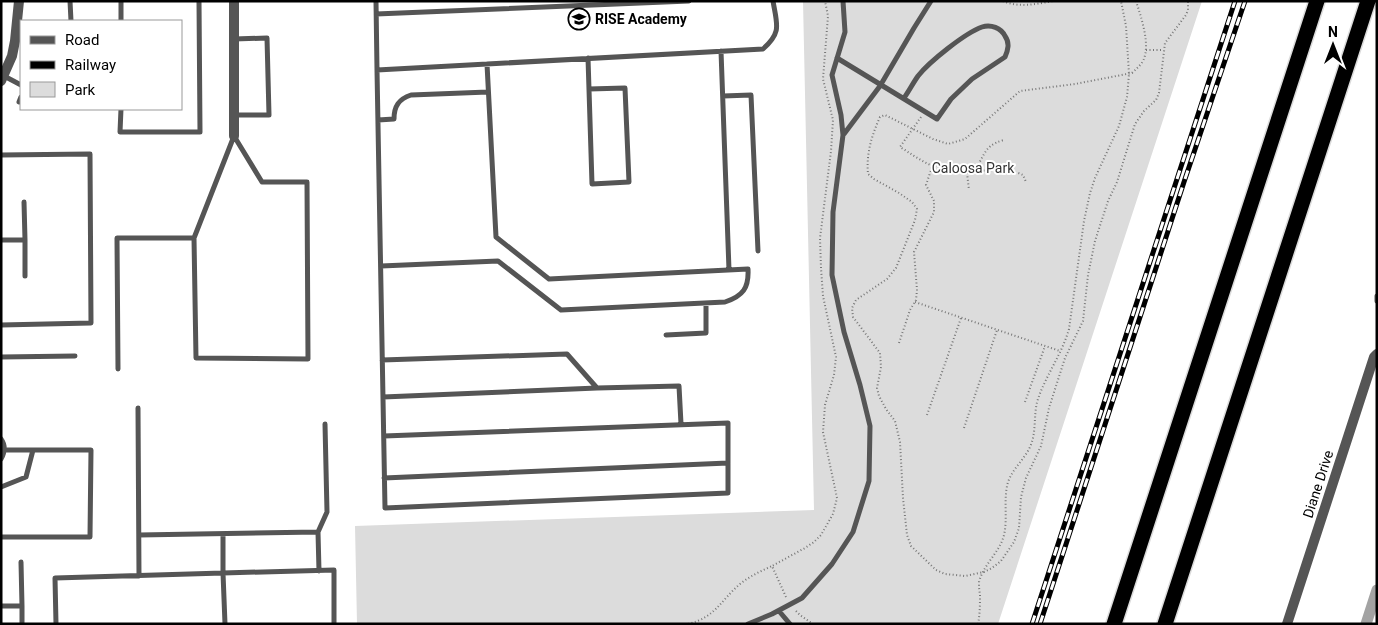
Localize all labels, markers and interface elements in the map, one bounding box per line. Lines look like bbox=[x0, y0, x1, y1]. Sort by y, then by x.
school or university icon: RISE Academy bbox=[567, 7, 591, 31]
place label: RISE Academy bbox=[595, 11, 688, 27]
legend bbox=[20, 20, 182, 110]
north arrow bbox=[1308, 20, 1358, 70]
text: N bbox=[1328, 24, 1338, 40]
text: Road bbox=[65, 31, 99, 49]
text: Railway bbox=[65, 56, 116, 74]
text: Park bbox=[65, 81, 96, 99]
park label: Caloosa Park bbox=[932, 160, 1015, 176]
street label: Diane Drive bbox=[1300, 448, 1336, 520]

